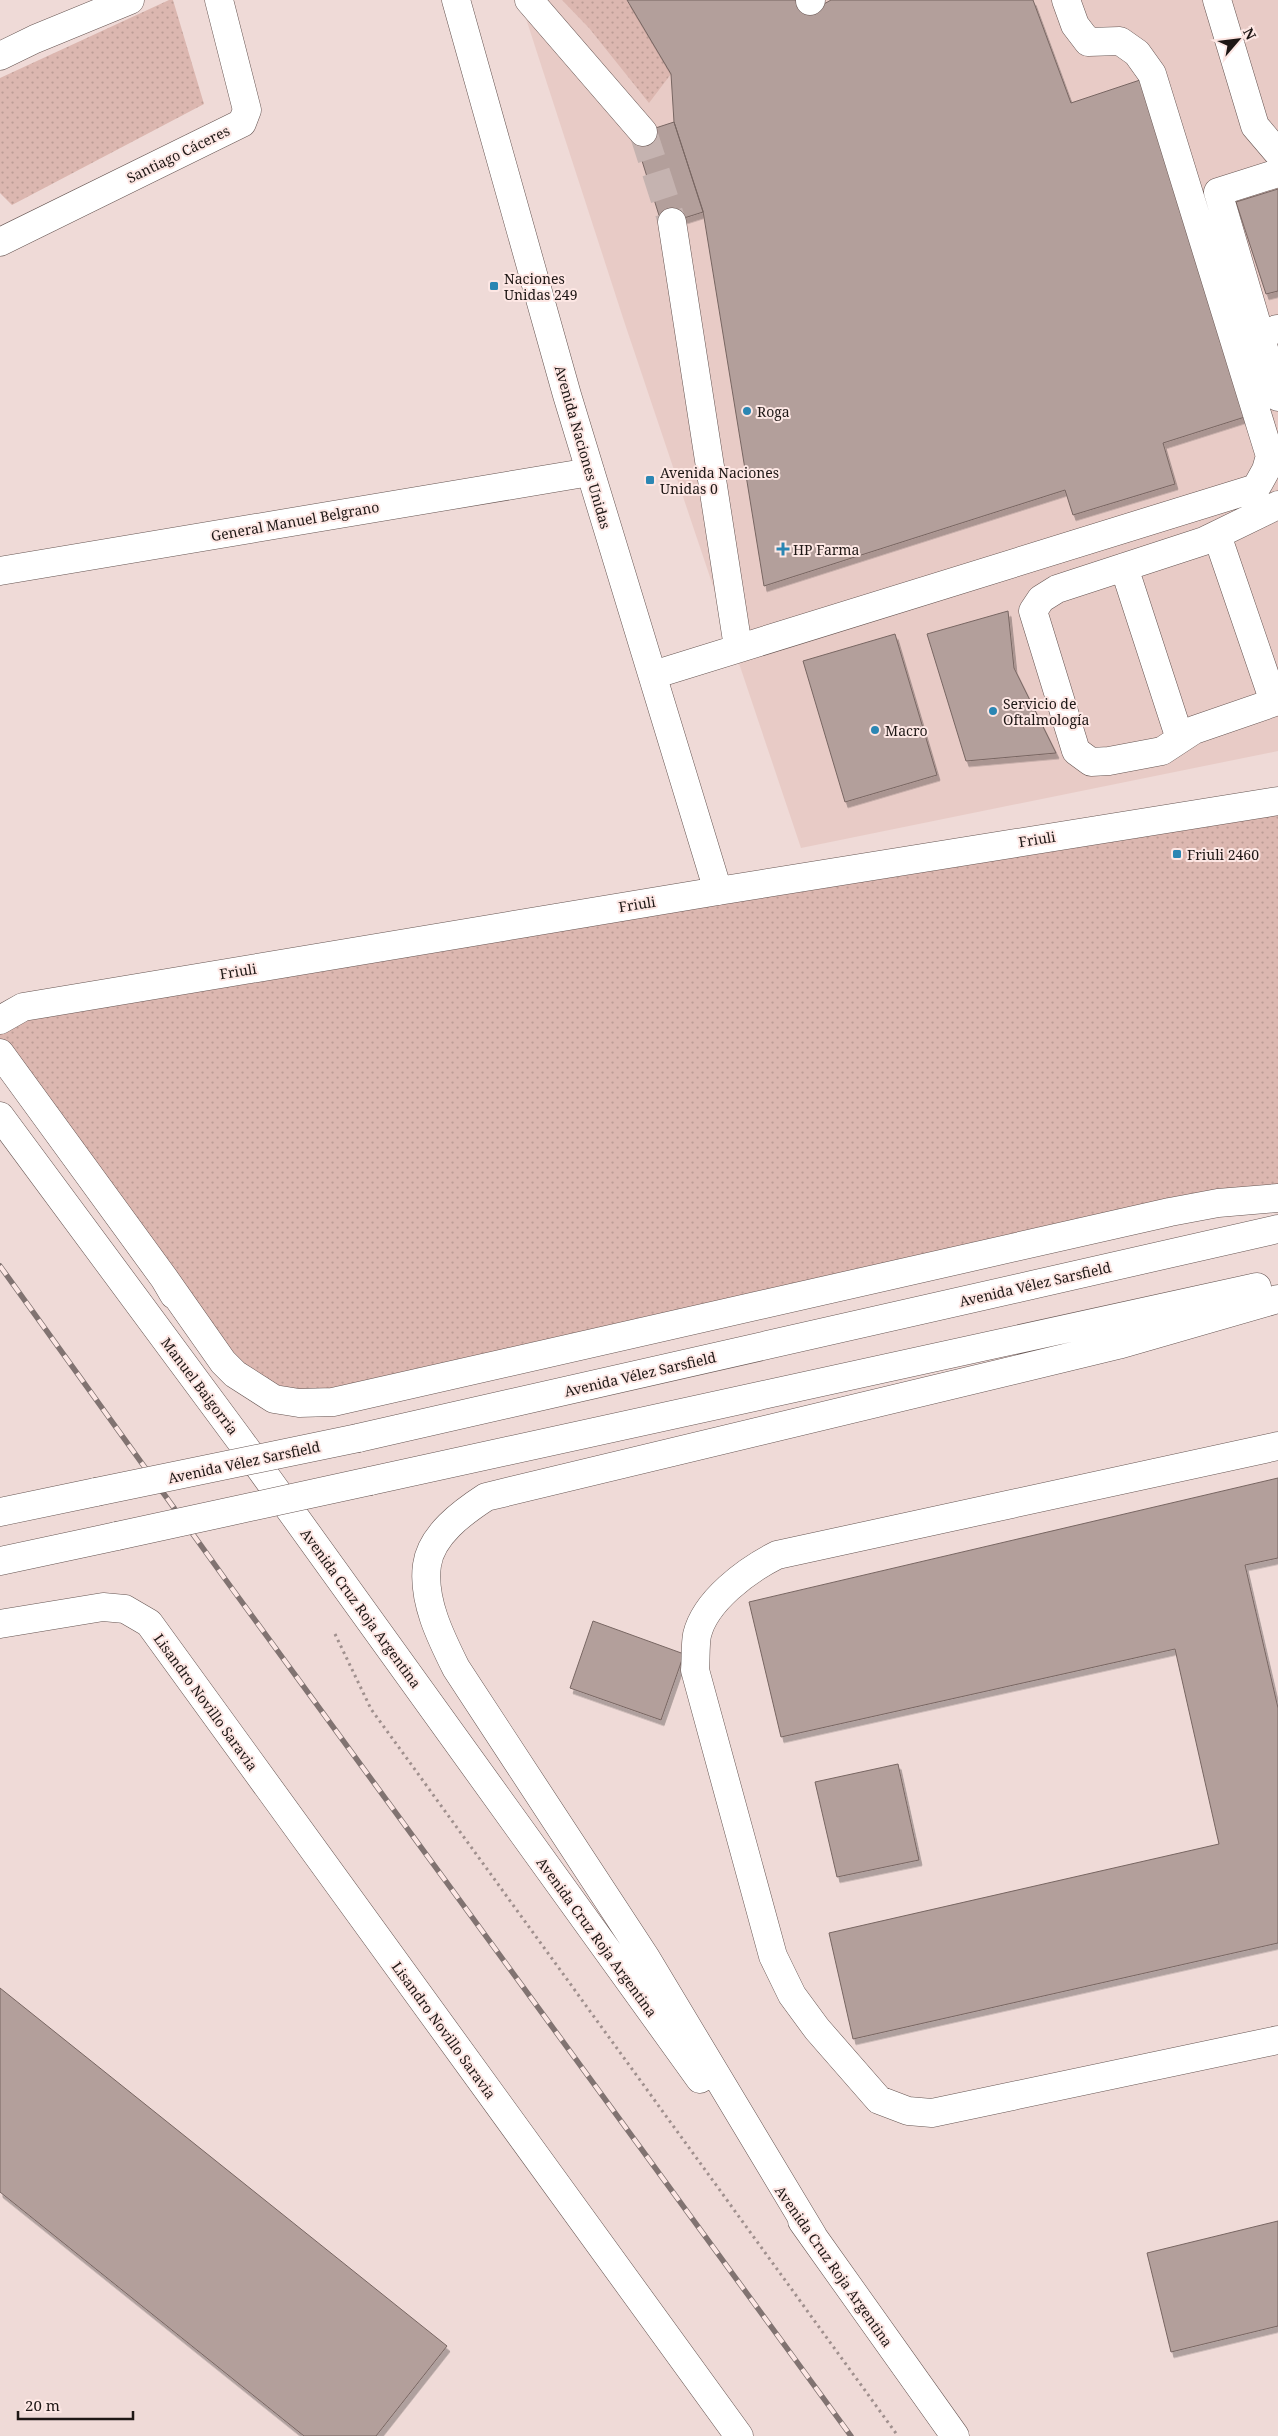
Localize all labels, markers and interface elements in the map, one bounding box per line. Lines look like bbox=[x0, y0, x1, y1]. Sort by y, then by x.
north arrow bbox=[1213, 15, 1263, 65]
text: N bbox=[1239, 24, 1261, 43]
street label: Santiago Cáceres bbox=[123, 121, 233, 187]
place label: Naciones Unidas 249 bbox=[504, 269, 577, 304]
marker: Naciones Unidas 249 bbox=[488, 280, 500, 292]
street label: Avenida Naciones Unidas bbox=[551, 363, 615, 531]
place label: Roga bbox=[757, 402, 790, 421]
marker: Roga bbox=[741, 405, 753, 417]
place label: Avenida Naciones Unidas 0 bbox=[660, 463, 779, 498]
marker: Avenida Naciones Unidas 0 bbox=[644, 474, 656, 486]
street label: General Manuel Belgrano bbox=[209, 497, 381, 545]
place label: HP Farma bbox=[793, 540, 860, 559]
marker: HP Farma bbox=[777, 543, 789, 555]
place label: Servicio de Oftalmología bbox=[1003, 694, 1089, 729]
marker: Servicio de Oftalmología bbox=[987, 705, 999, 717]
place label: Macro bbox=[885, 721, 928, 740]
marker: Macro bbox=[869, 724, 881, 736]
street label: Friuli bbox=[1017, 827, 1057, 851]
place label: Friuli 2460 bbox=[1187, 845, 1259, 864]
marker: Friuli 2460 bbox=[1171, 848, 1183, 860]
street label: Friuli bbox=[617, 892, 657, 916]
street label: Friuli bbox=[218, 959, 258, 983]
street label: Avenida Vélez Sarsfield bbox=[957, 1257, 1113, 1311]
street label: Manuel Baigorria bbox=[157, 1334, 243, 1439]
street label: Avenida Vélez Sarsfield bbox=[562, 1347, 718, 1401]
street label: Avenida Vélez Sarsfield bbox=[166, 1437, 322, 1487]
street label: Avenida Cruz Roja Argentina bbox=[297, 1524, 425, 1692]
street label: Lisandro Novillo Saravia bbox=[150, 1630, 262, 1775]
street label: Avenida Cruz Roja Argentina bbox=[533, 1853, 661, 2021]
street label: Lisandro Novillo Saravia bbox=[388, 1958, 500, 2103]
street label: Avenida Cruz Roja Argentina bbox=[771, 2182, 897, 2351]
scale bar bbox=[18, 2388, 132, 2420]
text: 20 m bbox=[25, 2395, 60, 2415]

